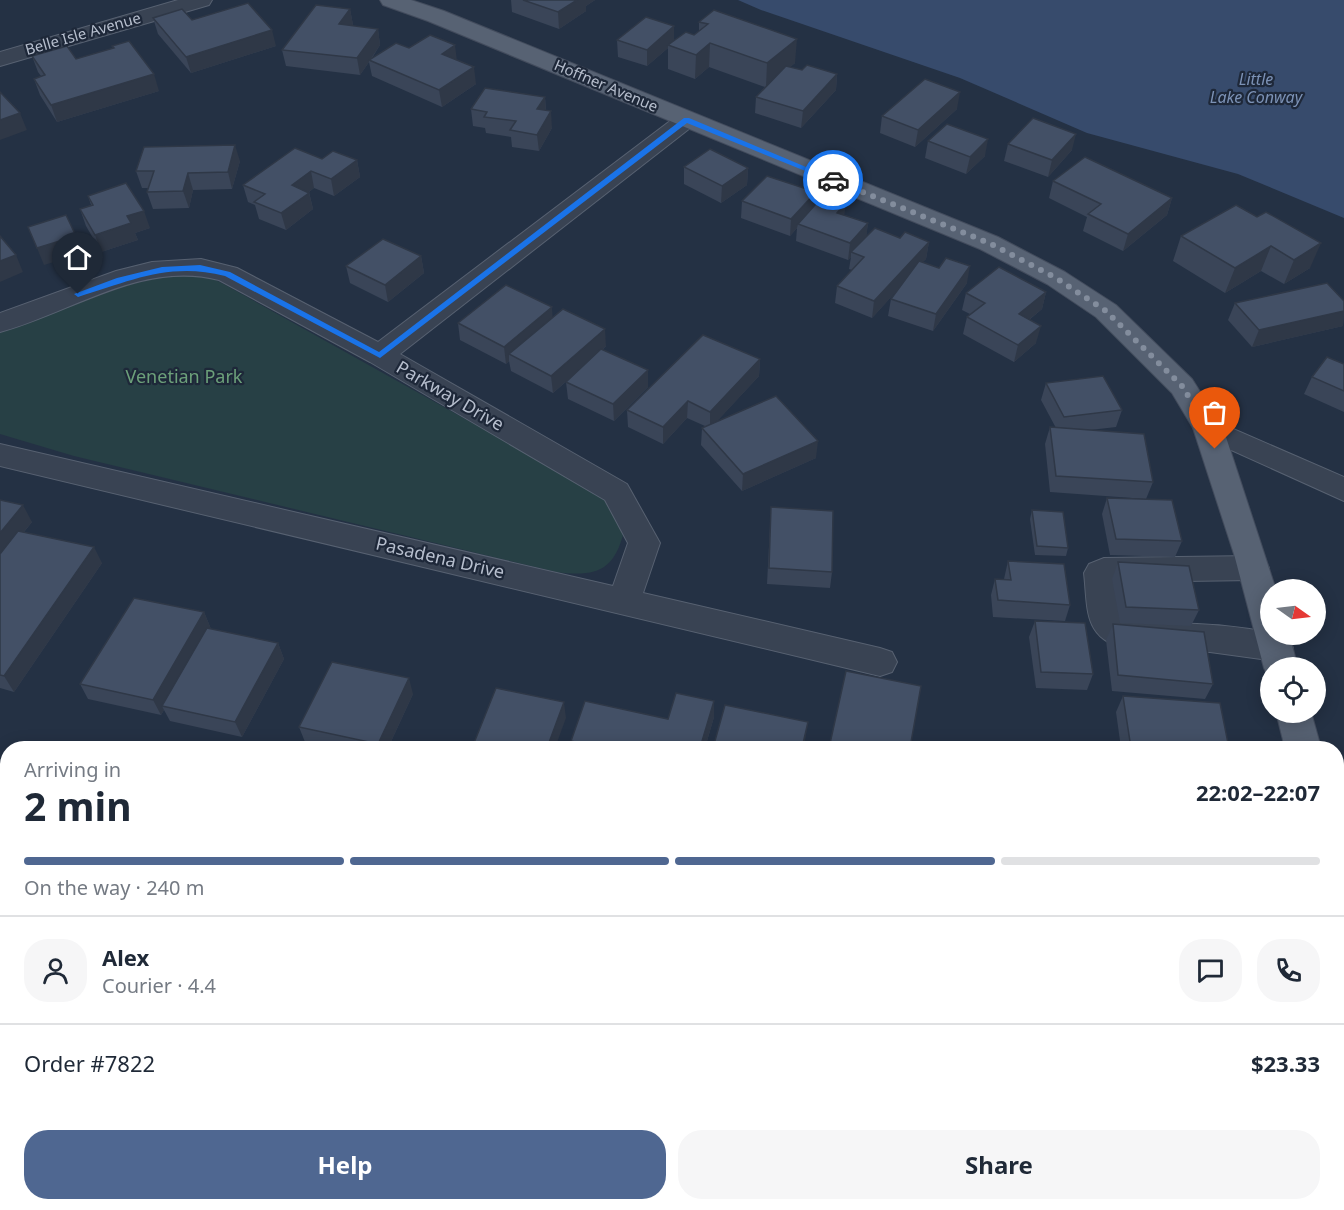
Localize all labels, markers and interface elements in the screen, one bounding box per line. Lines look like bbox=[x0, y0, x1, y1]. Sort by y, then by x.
street label: Belle Isle Avenue bbox=[23, 7, 143, 59]
street label: Hoffner Avenue bbox=[551, 54, 661, 116]
water label: Little Lake Conway bbox=[1210, 68, 1304, 108]
courier bbox=[803, 150, 863, 210]
icon: car bbox=[817, 164, 850, 197]
pin bbox=[52, 232, 103, 294]
icon: home bbox=[61, 241, 94, 274]
street label: Parkway Drive bbox=[392, 355, 509, 436]
park label: Venetian Park bbox=[126, 364, 243, 388]
pin bbox=[1189, 387, 1240, 449]
icon: bag bbox=[1198, 396, 1231, 429]
street label: Pasadena Drive bbox=[374, 531, 507, 583]
north arrow bbox=[1260, 579, 1326, 645]
map controls bbox=[1260, 579, 1326, 723]
button: locate bbox=[1260, 657, 1326, 723]
text: Arriving in bbox=[24, 756, 121, 783]
text: 22:02–22:07 bbox=[1196, 777, 1320, 807]
text: 2 min bbox=[24, 779, 131, 832]
text: On the way · 240 m bbox=[24, 874, 204, 901]
button: person bbox=[24, 939, 87, 1002]
button: chat bbox=[1179, 939, 1242, 1002]
button: phone bbox=[1257, 939, 1320, 1002]
text: Alex bbox=[102, 942, 149, 972]
text: Courier · 4.4 bbox=[102, 972, 216, 999]
text: Order #7822 bbox=[24, 1048, 155, 1078]
text: $23.33 bbox=[1251, 1048, 1320, 1078]
button: Help bbox=[24, 1130, 666, 1199]
button: Share bbox=[678, 1130, 1320, 1199]

